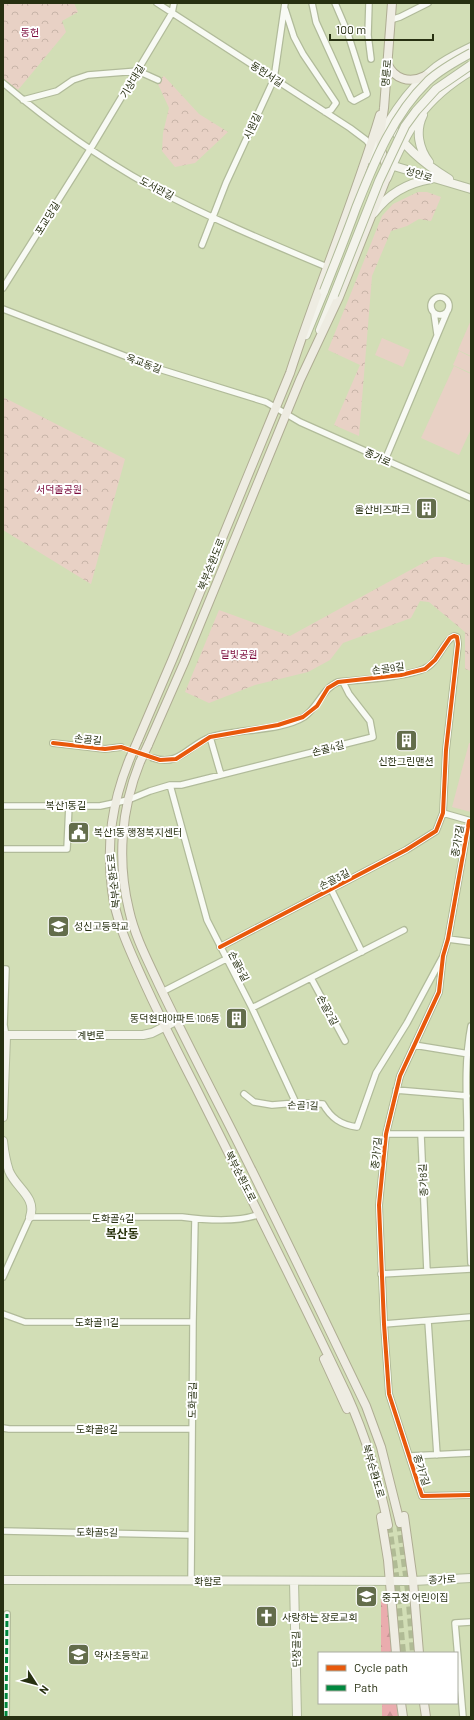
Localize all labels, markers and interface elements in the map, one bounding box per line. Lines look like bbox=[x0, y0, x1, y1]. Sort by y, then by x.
scale bar bbox=[330, 16, 433, 42]
text: 100 m bbox=[336, 22, 366, 36]
park label: 동헌 bbox=[21, 26, 39, 38]
street label: 동헌서길 bbox=[248, 59, 286, 89]
street label: 명륜로 bbox=[379, 59, 393, 87]
street label: 기상대길 bbox=[117, 62, 147, 100]
street label: 시원길 bbox=[241, 111, 263, 141]
street label: 성안로 bbox=[404, 164, 434, 184]
street label: 도서관길 bbox=[138, 174, 176, 202]
street label: 포교당길 bbox=[32, 199, 62, 237]
street label: 옥교동길 bbox=[125, 351, 163, 375]
street label: 종가로 bbox=[363, 446, 393, 468]
park label: 서덕출공원 bbox=[36, 483, 82, 495]
building icon: 울산비즈파크 bbox=[413, 496, 439, 522]
place label: 울산비즈파크 bbox=[355, 503, 410, 515]
street label: 북부순환도로 bbox=[195, 536, 227, 592]
park label: 달빛공원 bbox=[221, 648, 257, 660]
street label: 손골9길 bbox=[371, 660, 405, 676]
building icon: 신한그린맨션 bbox=[393, 728, 419, 754]
street label: 손골길 bbox=[74, 732, 102, 746]
street label: 손골4길 bbox=[310, 738, 346, 758]
place label: 신한그린맨션 bbox=[378, 755, 434, 767]
street label: 복산1동길 bbox=[46, 799, 86, 811]
public building icon: 복산1동 행정복지센터 bbox=[65, 819, 91, 845]
street label: 종가7길 bbox=[448, 824, 466, 858]
place label: 복산1동 행정복지센터 bbox=[94, 826, 182, 838]
street label: 북부순환도로 bbox=[104, 853, 122, 909]
street label: 손골3길 bbox=[317, 866, 351, 892]
school or university icon: 성신고등학교 bbox=[45, 913, 71, 939]
place label: 성신고등학교 bbox=[74, 920, 129, 932]
street label: 손골5길 bbox=[226, 949, 252, 983]
street label: 손골2길 bbox=[315, 993, 341, 1027]
building icon: 동덕현대아파트 106동 bbox=[223, 1005, 249, 1031]
place label: 동덕현대아파트 106동 bbox=[130, 1012, 220, 1024]
street label: 계변로 bbox=[77, 1029, 105, 1041]
street label: 손골1길 bbox=[287, 1098, 319, 1112]
street label: 종가7길 bbox=[368, 1136, 384, 1170]
street label: 북부순환도로 bbox=[223, 1149, 259, 1203]
street label: 종가8길 bbox=[416, 1163, 430, 1197]
street label: 도화골4길 bbox=[92, 1212, 134, 1224]
district label: 복산동 bbox=[105, 1226, 139, 1240]
street label: 도화골11길 bbox=[75, 1316, 119, 1328]
street label: 도화골길 bbox=[186, 1381, 198, 1419]
street label: 도화골8길 bbox=[76, 1423, 118, 1435]
street label: 북부순환도로 bbox=[361, 1443, 387, 1499]
street label: 종가7길 bbox=[411, 1453, 433, 1487]
street label: 도화골5길 bbox=[76, 1526, 118, 1538]
street label: 종가로 bbox=[428, 1572, 456, 1586]
street label: 화합로 bbox=[194, 1575, 222, 1587]
school or university icon: 중구청 어린이집 bbox=[354, 1584, 380, 1610]
place label: 중구청 어린이집 bbox=[382, 1591, 448, 1603]
church icon: 사랑하는 장로교회 bbox=[253, 1604, 279, 1630]
place label: 사랑하는 장로교회 bbox=[282, 1611, 358, 1623]
street label: 단장골길 bbox=[290, 1630, 302, 1668]
school or university icon: 약사초등학교 bbox=[65, 1642, 91, 1668]
place label: 약사초등학교 bbox=[94, 1649, 149, 1661]
legend bbox=[318, 1652, 458, 1704]
text: Cycle path bbox=[354, 1660, 408, 1674]
north arrow bbox=[16, 1664, 56, 1704]
text: Path bbox=[354, 1680, 378, 1694]
text: N bbox=[37, 1683, 52, 1697]

